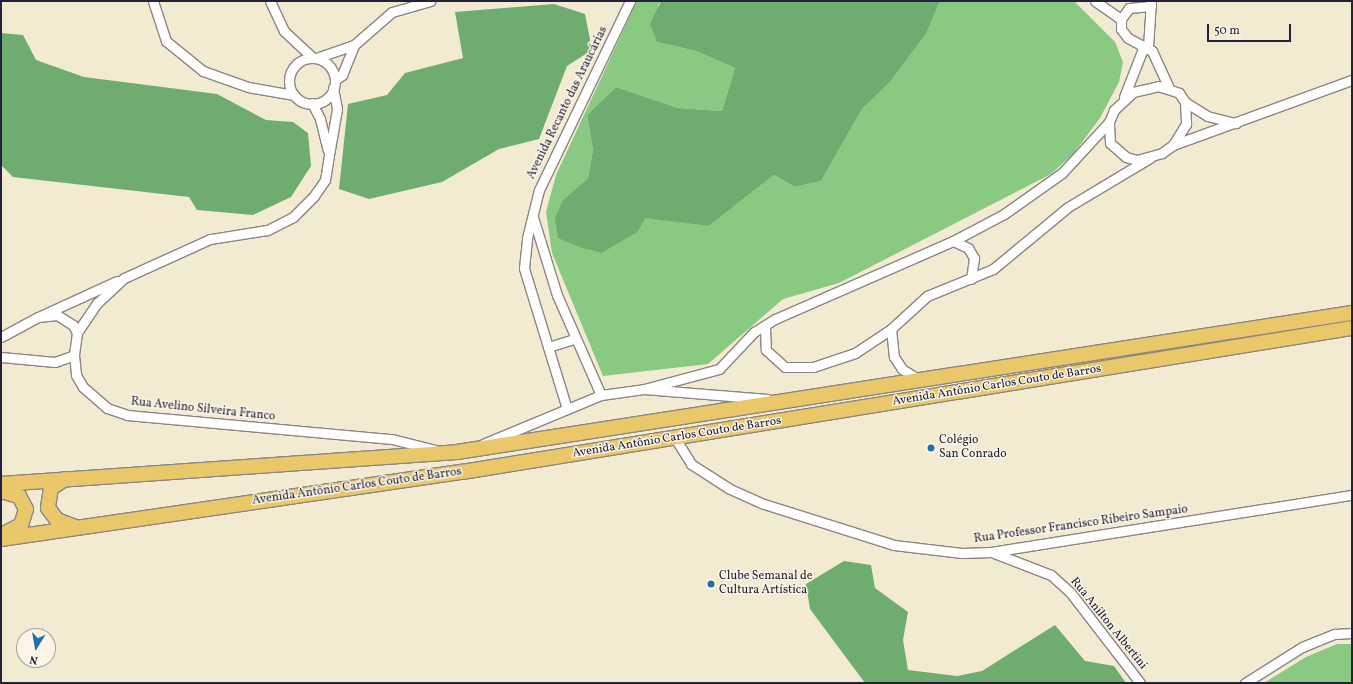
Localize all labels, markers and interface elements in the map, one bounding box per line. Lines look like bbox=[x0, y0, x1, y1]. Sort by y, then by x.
scale bar bbox=[1209, 16, 1293, 42]
text: 50 m bbox=[1214, 23, 1240, 39]
street label: Avenida Recanto das Araucárias bbox=[525, 24, 611, 182]
street label: Avenida Antônio Carlos Couto de Barros bbox=[892, 362, 1102, 410]
street label: Rua Avelino Silveira Franco bbox=[130, 395, 276, 425]
street label: Avenida Antônio Carlos Couto de Barros bbox=[572, 414, 782, 462]
place label: Colégio San Conrado bbox=[939, 434, 1007, 462]
marker: Colégio San Conrado bbox=[926, 443, 936, 453]
street label: Avenida Antônio Carlos Couto de Barros bbox=[251, 465, 463, 509]
street label: Rua Professor Francisco Ribeiro Sampaio bbox=[973, 503, 1189, 547]
place label: Clube Semanal de Cultura Artística bbox=[719, 570, 812, 598]
street label: Rua Anilton Albertini bbox=[1066, 575, 1150, 673]
marker: Clube Semanal de Cultura Artística bbox=[706, 579, 716, 589]
north arrow bbox=[16, 628, 56, 668]
text: N bbox=[28, 651, 39, 667]

